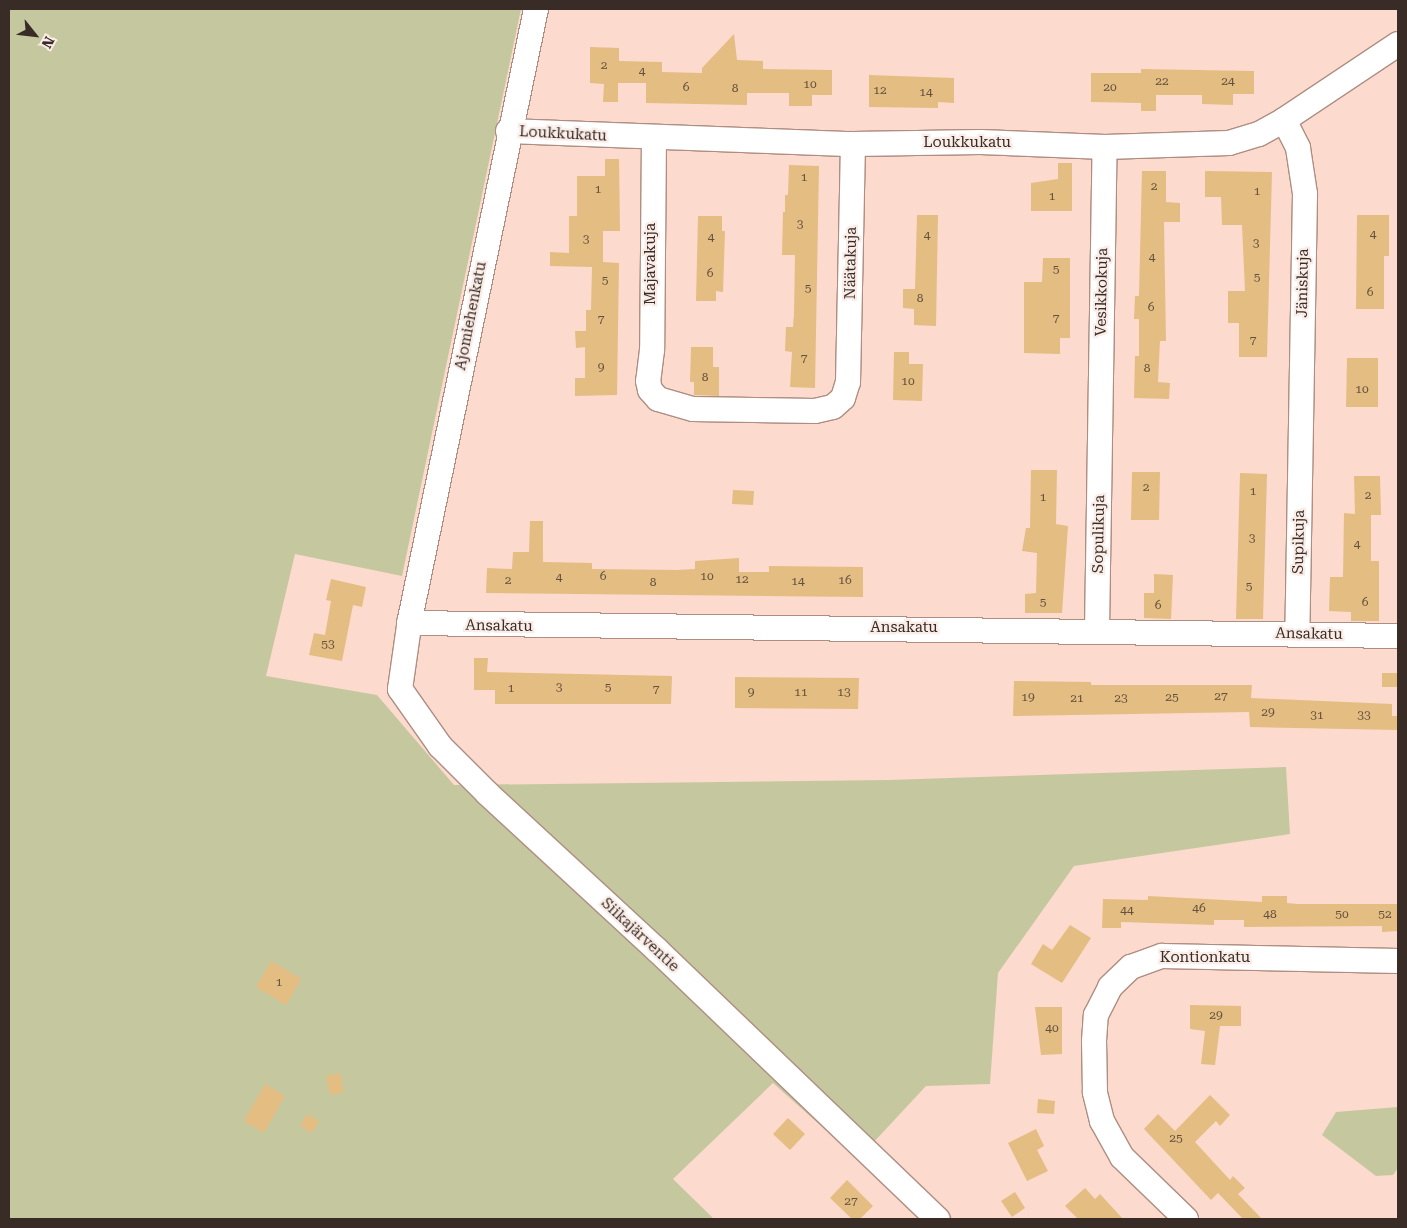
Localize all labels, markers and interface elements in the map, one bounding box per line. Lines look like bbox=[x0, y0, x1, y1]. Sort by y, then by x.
north arrow bbox=[10, 10, 60, 60]
text: N bbox=[39, 34, 58, 51]
house number: 2 bbox=[601, 59, 607, 73]
house number: 4 bbox=[639, 65, 645, 79]
house number: 22 bbox=[1155, 75, 1169, 89]
house number: 24 bbox=[1221, 75, 1235, 89]
house number: 10 bbox=[803, 78, 817, 92]
house number: 6 bbox=[683, 81, 689, 95]
house number: 20 bbox=[1103, 81, 1117, 95]
house number: 8 bbox=[732, 82, 738, 96]
house number: 12 bbox=[873, 84, 887, 98]
house number: 14 bbox=[919, 86, 933, 100]
street label: Loukkukatu bbox=[519, 123, 607, 145]
street label: Loukkukatu bbox=[923, 134, 1011, 152]
house number: 1 bbox=[801, 171, 807, 185]
house number: 2 bbox=[1151, 180, 1157, 194]
house number: 1 bbox=[595, 183, 601, 197]
house number: 1 bbox=[1254, 185, 1260, 199]
house number: 1 bbox=[1049, 190, 1055, 204]
house number: 3 bbox=[797, 218, 803, 232]
street label: Majavakuja bbox=[642, 223, 660, 305]
street label: Näätakuja bbox=[841, 227, 861, 299]
house number: 4 bbox=[1370, 228, 1376, 242]
house number: 4 bbox=[924, 229, 930, 243]
house number: 4 bbox=[708, 231, 714, 245]
house number: 3 bbox=[583, 233, 589, 247]
house number: 3 bbox=[1253, 237, 1259, 251]
street label: Vesikkokuja bbox=[1092, 248, 1112, 336]
street label: Jäniskuja bbox=[1293, 248, 1313, 318]
house number: 4 bbox=[1149, 251, 1155, 265]
street label: Ajomiehenkatu bbox=[452, 260, 490, 372]
house number: 5 bbox=[1053, 263, 1059, 277]
house number: 6 bbox=[707, 267, 713, 281]
house number: 5 bbox=[1254, 271, 1260, 285]
house number: 5 bbox=[602, 274, 608, 288]
house number: 5 bbox=[805, 282, 811, 296]
house number: 6 bbox=[1367, 286, 1373, 300]
house number: 8 bbox=[917, 292, 923, 306]
house number: 6 bbox=[1148, 301, 1154, 315]
house number: 7 bbox=[1053, 312, 1059, 326]
house number: 7 bbox=[598, 313, 604, 327]
house number: 7 bbox=[1250, 334, 1256, 348]
house number: 7 bbox=[801, 352, 807, 366]
house number: 9 bbox=[598, 361, 604, 375]
house number: 8 bbox=[1144, 362, 1150, 376]
house number: 8 bbox=[702, 371, 708, 385]
house number: 10 bbox=[901, 375, 915, 389]
house number: 10 bbox=[1355, 383, 1369, 397]
house number: 2 bbox=[1143, 481, 1149, 495]
house number: 1 bbox=[1250, 485, 1256, 499]
house number: 2 bbox=[1365, 489, 1371, 503]
house number: 1 bbox=[1040, 491, 1046, 505]
street label: Sopulikuja bbox=[1089, 495, 1109, 573]
street label: Supikuja bbox=[1289, 510, 1309, 574]
house number: 3 bbox=[1249, 532, 1255, 546]
house number: 4 bbox=[1354, 538, 1360, 552]
house number: 6 bbox=[600, 570, 606, 584]
house number: 10 bbox=[700, 570, 714, 584]
house number: 4 bbox=[556, 571, 562, 585]
house number: 12 bbox=[735, 573, 749, 587]
house number: 2 bbox=[505, 574, 511, 588]
house number: 16 bbox=[838, 574, 852, 588]
house number: 14 bbox=[791, 575, 805, 589]
house number: 8 bbox=[650, 576, 656, 590]
house number: 5 bbox=[1246, 580, 1252, 594]
house number: 5 bbox=[1040, 596, 1046, 610]
house number: 6 bbox=[1362, 596, 1368, 610]
house number: 6 bbox=[1155, 599, 1161, 613]
street label: Ansakatu bbox=[465, 616, 533, 636]
street label: Ansakatu bbox=[870, 619, 938, 637]
street label: Ansakatu bbox=[1275, 624, 1343, 644]
house number: 53 bbox=[321, 638, 335, 652]
house number: 3 bbox=[556, 681, 562, 695]
house number: 5 bbox=[605, 681, 611, 695]
house number: 1 bbox=[508, 682, 514, 696]
house number: 7 bbox=[653, 683, 659, 697]
house number: 9 bbox=[748, 686, 754, 700]
house number: 11 bbox=[794, 686, 808, 700]
house number: 13 bbox=[837, 686, 851, 700]
house number: 27 bbox=[1214, 690, 1228, 704]
house number: 19 bbox=[1021, 691, 1035, 705]
house number: 25 bbox=[1165, 691, 1179, 705]
house number: 21 bbox=[1070, 692, 1084, 706]
house number: 23 bbox=[1114, 692, 1128, 706]
house number: 29 bbox=[1261, 706, 1275, 720]
house number: 31 bbox=[1310, 709, 1324, 723]
house number: 33 bbox=[1357, 709, 1371, 723]
street label: Siikajärventie bbox=[597, 894, 683, 976]
house number: 46 bbox=[1192, 902, 1206, 916]
house number: 44 bbox=[1120, 904, 1134, 918]
house number: 48 bbox=[1263, 908, 1277, 922]
house number: 50 bbox=[1335, 908, 1349, 922]
house number: 52 bbox=[1378, 908, 1392, 922]
street label: Kontionkatu bbox=[1160, 949, 1250, 967]
house number: 1 bbox=[276, 976, 282, 990]
house number: 29 bbox=[1209, 1009, 1223, 1023]
house number: 40 bbox=[1045, 1022, 1059, 1036]
house number: 25 bbox=[1169, 1132, 1183, 1146]
house number: 27 bbox=[844, 1195, 858, 1209]

